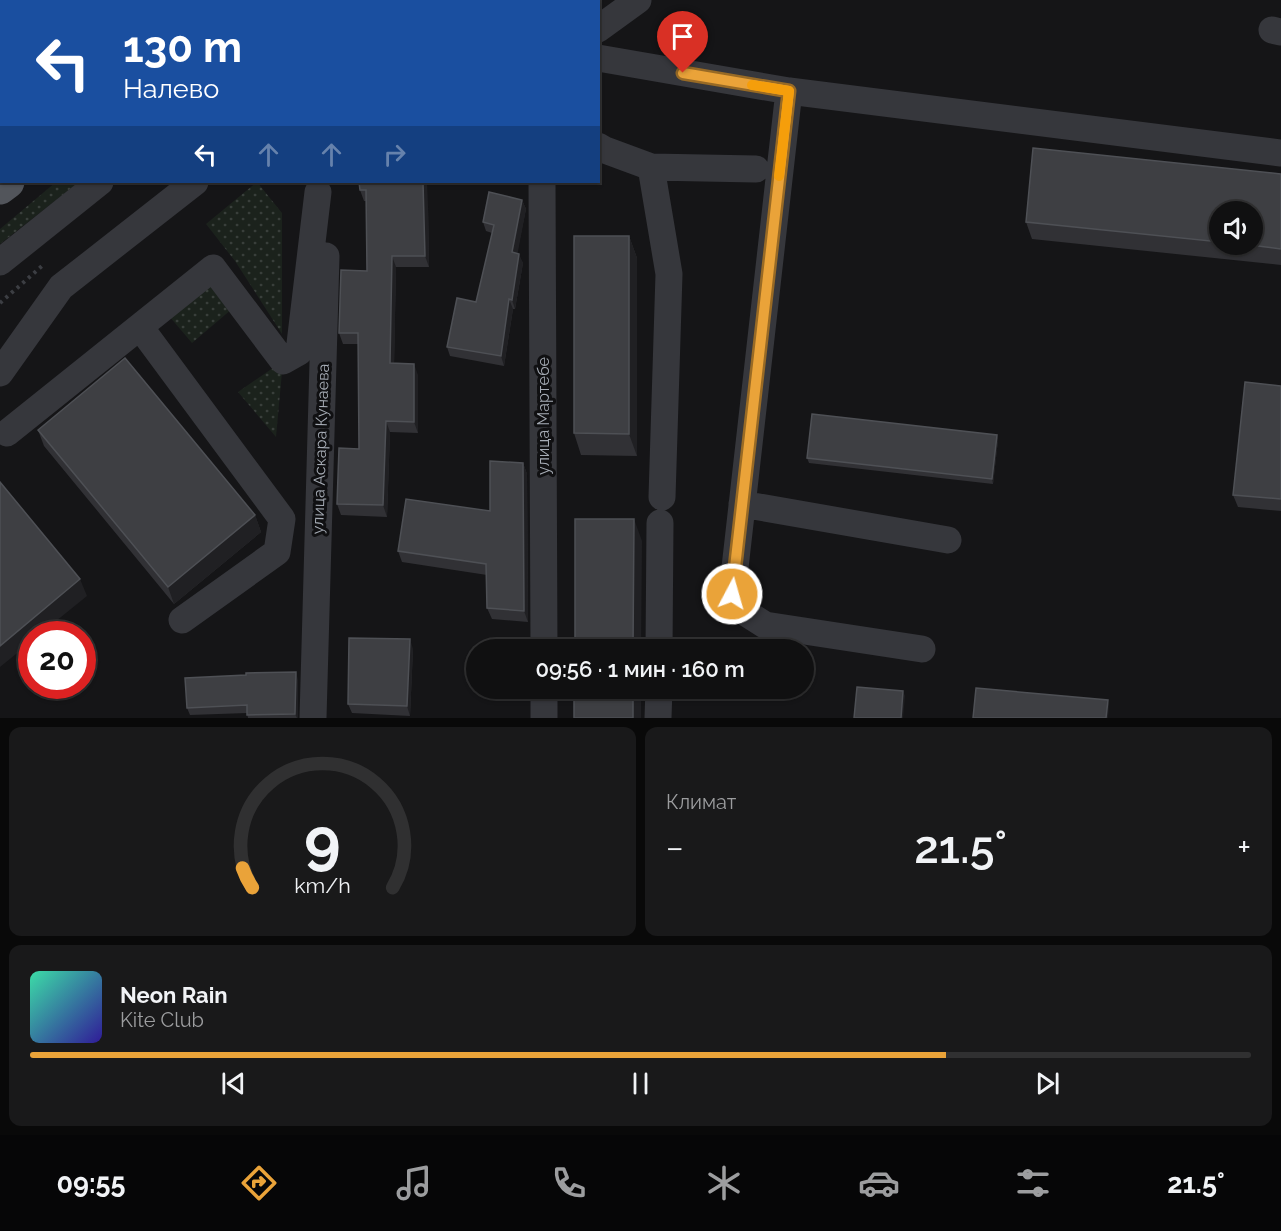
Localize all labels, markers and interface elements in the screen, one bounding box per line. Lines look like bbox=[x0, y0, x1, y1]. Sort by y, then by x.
pin bbox=[657, 11, 708, 73]
icon: arrive bbox=[666, 20, 699, 53]
text: 130 m bbox=[123, 23, 242, 72]
icon: left bbox=[24, 24, 102, 102]
text: Налево bbox=[123, 73, 219, 104]
icon: left bbox=[189, 138, 222, 171]
icon: ahead bbox=[252, 138, 285, 171]
icon: ahead bbox=[315, 138, 348, 171]
icon: right bbox=[378, 138, 411, 171]
map controls bbox=[1209, 201, 1263, 255]
button: sound bbox=[1209, 201, 1263, 255]
street label: улица Мартебе bbox=[534, 357, 553, 475]
street label: улица Аскара Кунаева bbox=[308, 363, 333, 535]
position arrow bbox=[700, 562, 764, 626]
speed limit sign: 20 bbox=[18, 621, 96, 699]
text: 09:56 · 1 мин · 160 m bbox=[535, 656, 745, 682]
text: Климат bbox=[666, 790, 736, 814]
text: 9 bbox=[304, 803, 341, 877]
text: 21.5° bbox=[914, 821, 1007, 874]
text: − bbox=[666, 828, 684, 867]
text: + bbox=[1237, 828, 1251, 867]
text: km/h bbox=[294, 874, 351, 899]
text: Neon Rain bbox=[120, 982, 228, 1008]
text: Kite Club bbox=[120, 1008, 204, 1032]
icon: previous bbox=[217, 1067, 250, 1100]
icon: pause bbox=[624, 1067, 657, 1100]
icon: next bbox=[1031, 1067, 1064, 1100]
icon: directions bbox=[238, 1162, 280, 1204]
icon: music bbox=[393, 1162, 435, 1204]
icon: phone bbox=[548, 1162, 590, 1204]
icon: climate bbox=[703, 1162, 745, 1204]
icon: car bbox=[858, 1162, 900, 1204]
icon: filters bbox=[1012, 1162, 1054, 1204]
text: 09:55 bbox=[56, 1168, 125, 1199]
text: 21.5° bbox=[1167, 1168, 1225, 1199]

